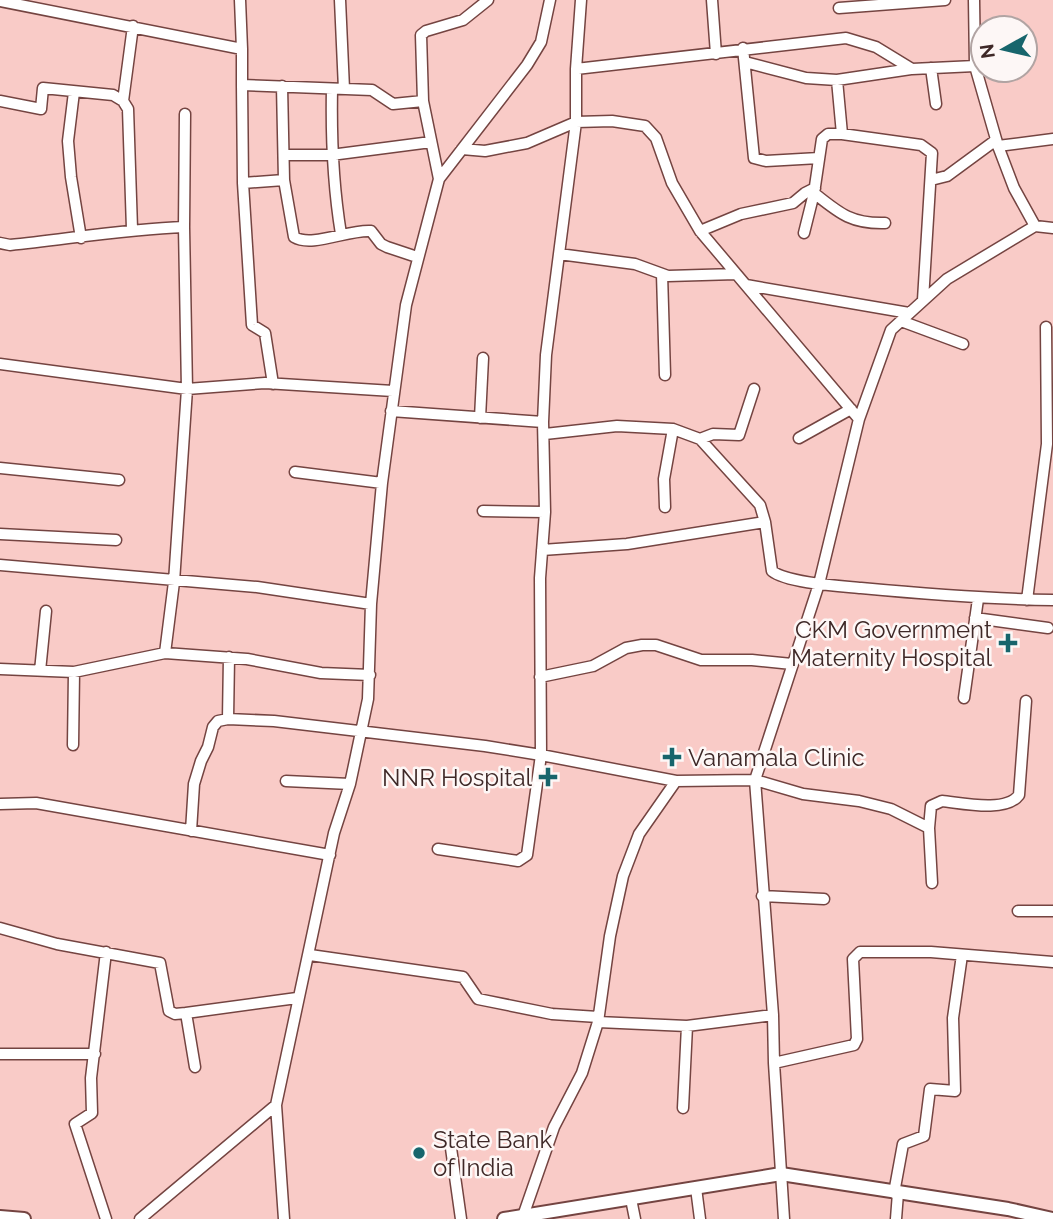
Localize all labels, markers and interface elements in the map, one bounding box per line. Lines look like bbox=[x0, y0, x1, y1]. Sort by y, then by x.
north arrow bbox=[969, 14, 1039, 84]
text: N bbox=[975, 43, 999, 60]
place label: CKM Government Maternity Hospital bbox=[791, 615, 992, 672]
marker: CKM Government Maternity Hospital bbox=[998, 633, 1018, 653]
place label: Vanamala Clinic bbox=[688, 743, 865, 772]
marker: Vanamala Clinic bbox=[662, 747, 682, 767]
place label: NNR Hospital bbox=[382, 763, 532, 792]
marker: NNR Hospital bbox=[538, 767, 558, 787]
place label: State Bank of India bbox=[433, 1125, 552, 1182]
marker: State Bank of India bbox=[411, 1145, 427, 1161]

